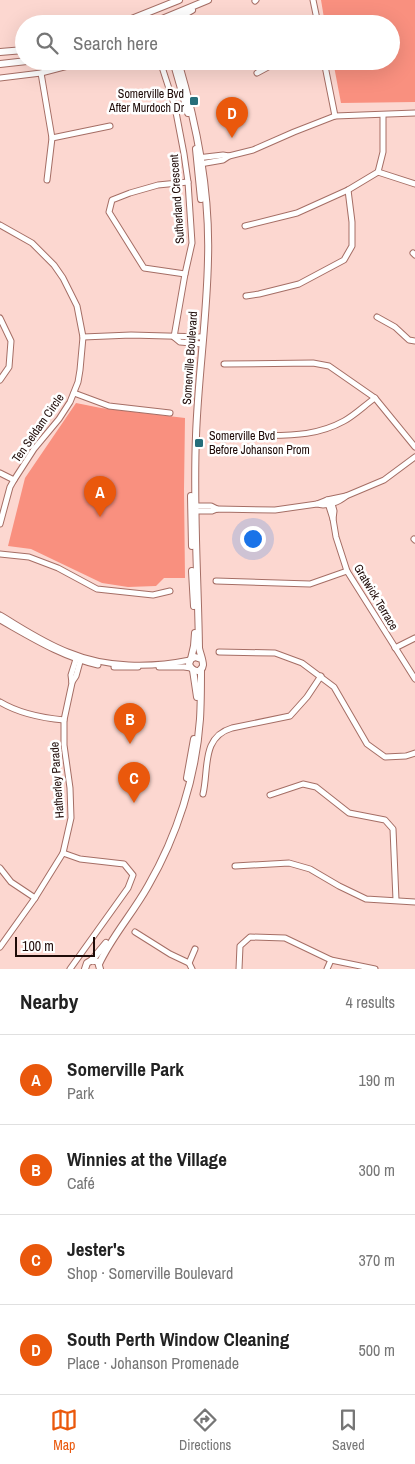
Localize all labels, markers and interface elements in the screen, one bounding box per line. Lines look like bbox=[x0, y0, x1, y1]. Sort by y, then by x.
search box bbox=[15, 15, 400, 70]
icon: search bbox=[33, 29, 61, 57]
text: Search here bbox=[73, 30, 158, 56]
place label: Somerville Bvd After Murdoch Dr bbox=[108, 86, 185, 116]
marker: Somerville Bvd After Murdoch Dr bbox=[188, 95, 200, 107]
pin: D bbox=[216, 97, 248, 138]
street label: Sutherland Crescent bbox=[166, 153, 188, 244]
street label: Somerville Boulevard bbox=[179, 311, 201, 405]
street label: Ten Seldam Circle bbox=[8, 390, 68, 466]
place label: Somerville Bvd Before Johanson Prom bbox=[209, 428, 310, 458]
marker: Somerville Bvd Before Johanson Prom bbox=[193, 437, 205, 449]
pin: A bbox=[84, 476, 116, 517]
your location bbox=[240, 526, 266, 552]
street label: Gratwick Terrace bbox=[350, 561, 402, 633]
pin: B bbox=[114, 703, 146, 744]
street label: Hatherley Parade bbox=[46, 741, 68, 819]
pin: C bbox=[118, 762, 150, 803]
scale bar bbox=[15, 934, 95, 957]
text: 100 m bbox=[22, 937, 54, 955]
text: Nearby bbox=[20, 987, 78, 1016]
text: 4 results bbox=[345, 991, 395, 1013]
text: Somerville Park bbox=[67, 1056, 184, 1082]
text: A bbox=[31, 1069, 41, 1091]
text: 190 m bbox=[359, 1069, 395, 1091]
text: Park bbox=[67, 1082, 94, 1104]
text: Winnies at the Village bbox=[67, 1146, 227, 1172]
text: B bbox=[31, 1159, 41, 1181]
text: 300 m bbox=[359, 1159, 395, 1181]
text: Café bbox=[67, 1172, 95, 1194]
text: Jester's bbox=[67, 1236, 125, 1262]
text: C bbox=[31, 1249, 41, 1271]
text: 370 m bbox=[359, 1249, 395, 1271]
text: Shop · Somerville Boulevard bbox=[67, 1262, 233, 1284]
text: South Perth Window Cleaning bbox=[67, 1326, 289, 1352]
text: D bbox=[31, 1339, 41, 1361]
text: 500 m bbox=[359, 1339, 395, 1361]
text: Place · Johanson Promenade bbox=[67, 1352, 239, 1374]
tab: Map bbox=[50, 1406, 78, 1454]
tab: Directions bbox=[179, 1406, 231, 1454]
tab: Saved bbox=[332, 1406, 365, 1454]

